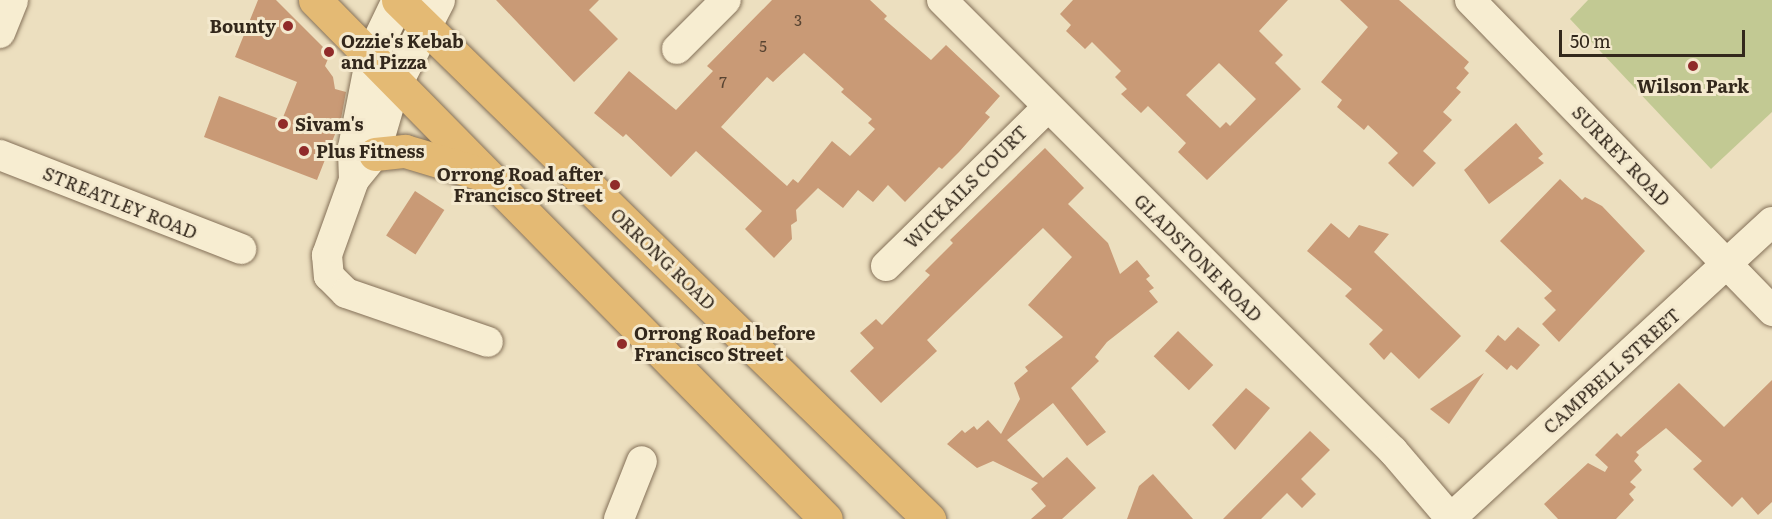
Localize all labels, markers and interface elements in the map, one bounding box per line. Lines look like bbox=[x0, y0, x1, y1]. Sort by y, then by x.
house number: 3 bbox=[794, 11, 802, 29]
place label: Bounty bbox=[210, 15, 276, 37]
scale bar bbox=[1562, 18, 1748, 56]
marker: Bounty bbox=[281, 19, 295, 33]
text: 50 m bbox=[1570, 27, 1611, 54]
place label: Ozzie's Kebab and Pizza bbox=[341, 31, 464, 74]
house number: 5 bbox=[759, 37, 767, 55]
marker: Ozzie's Kebab and Pizza bbox=[322, 45, 336, 59]
marker: Wilson Park bbox=[1686, 59, 1700, 73]
house number: 7 bbox=[719, 73, 727, 91]
place label: Wilson Park bbox=[1637, 75, 1749, 97]
street label: SURREY ROAD bbox=[1568, 101, 1674, 211]
place label: Sivam's bbox=[295, 113, 363, 135]
marker: Sivam's bbox=[276, 117, 290, 131]
street label: WICKAILS COURT bbox=[900, 121, 1032, 253]
place label: Plus Fitness bbox=[316, 140, 424, 162]
marker: Plus Fitness bbox=[297, 144, 311, 158]
street label: STREATLEY ROAD bbox=[40, 162, 200, 244]
place label: Orrong Road after Francisco Street bbox=[437, 164, 603, 207]
marker: Orrong Road after Francisco Street bbox=[608, 178, 622, 192]
street label: GLADSTONE ROAD bbox=[1130, 190, 1266, 326]
street label: ORRONG ROAD bbox=[606, 204, 720, 314]
street label: CAMPBELL STREET bbox=[1539, 304, 1685, 438]
place label: Orrong Road before Francisco Street bbox=[634, 323, 815, 366]
marker: Orrong Road before Francisco Street bbox=[615, 337, 629, 351]

